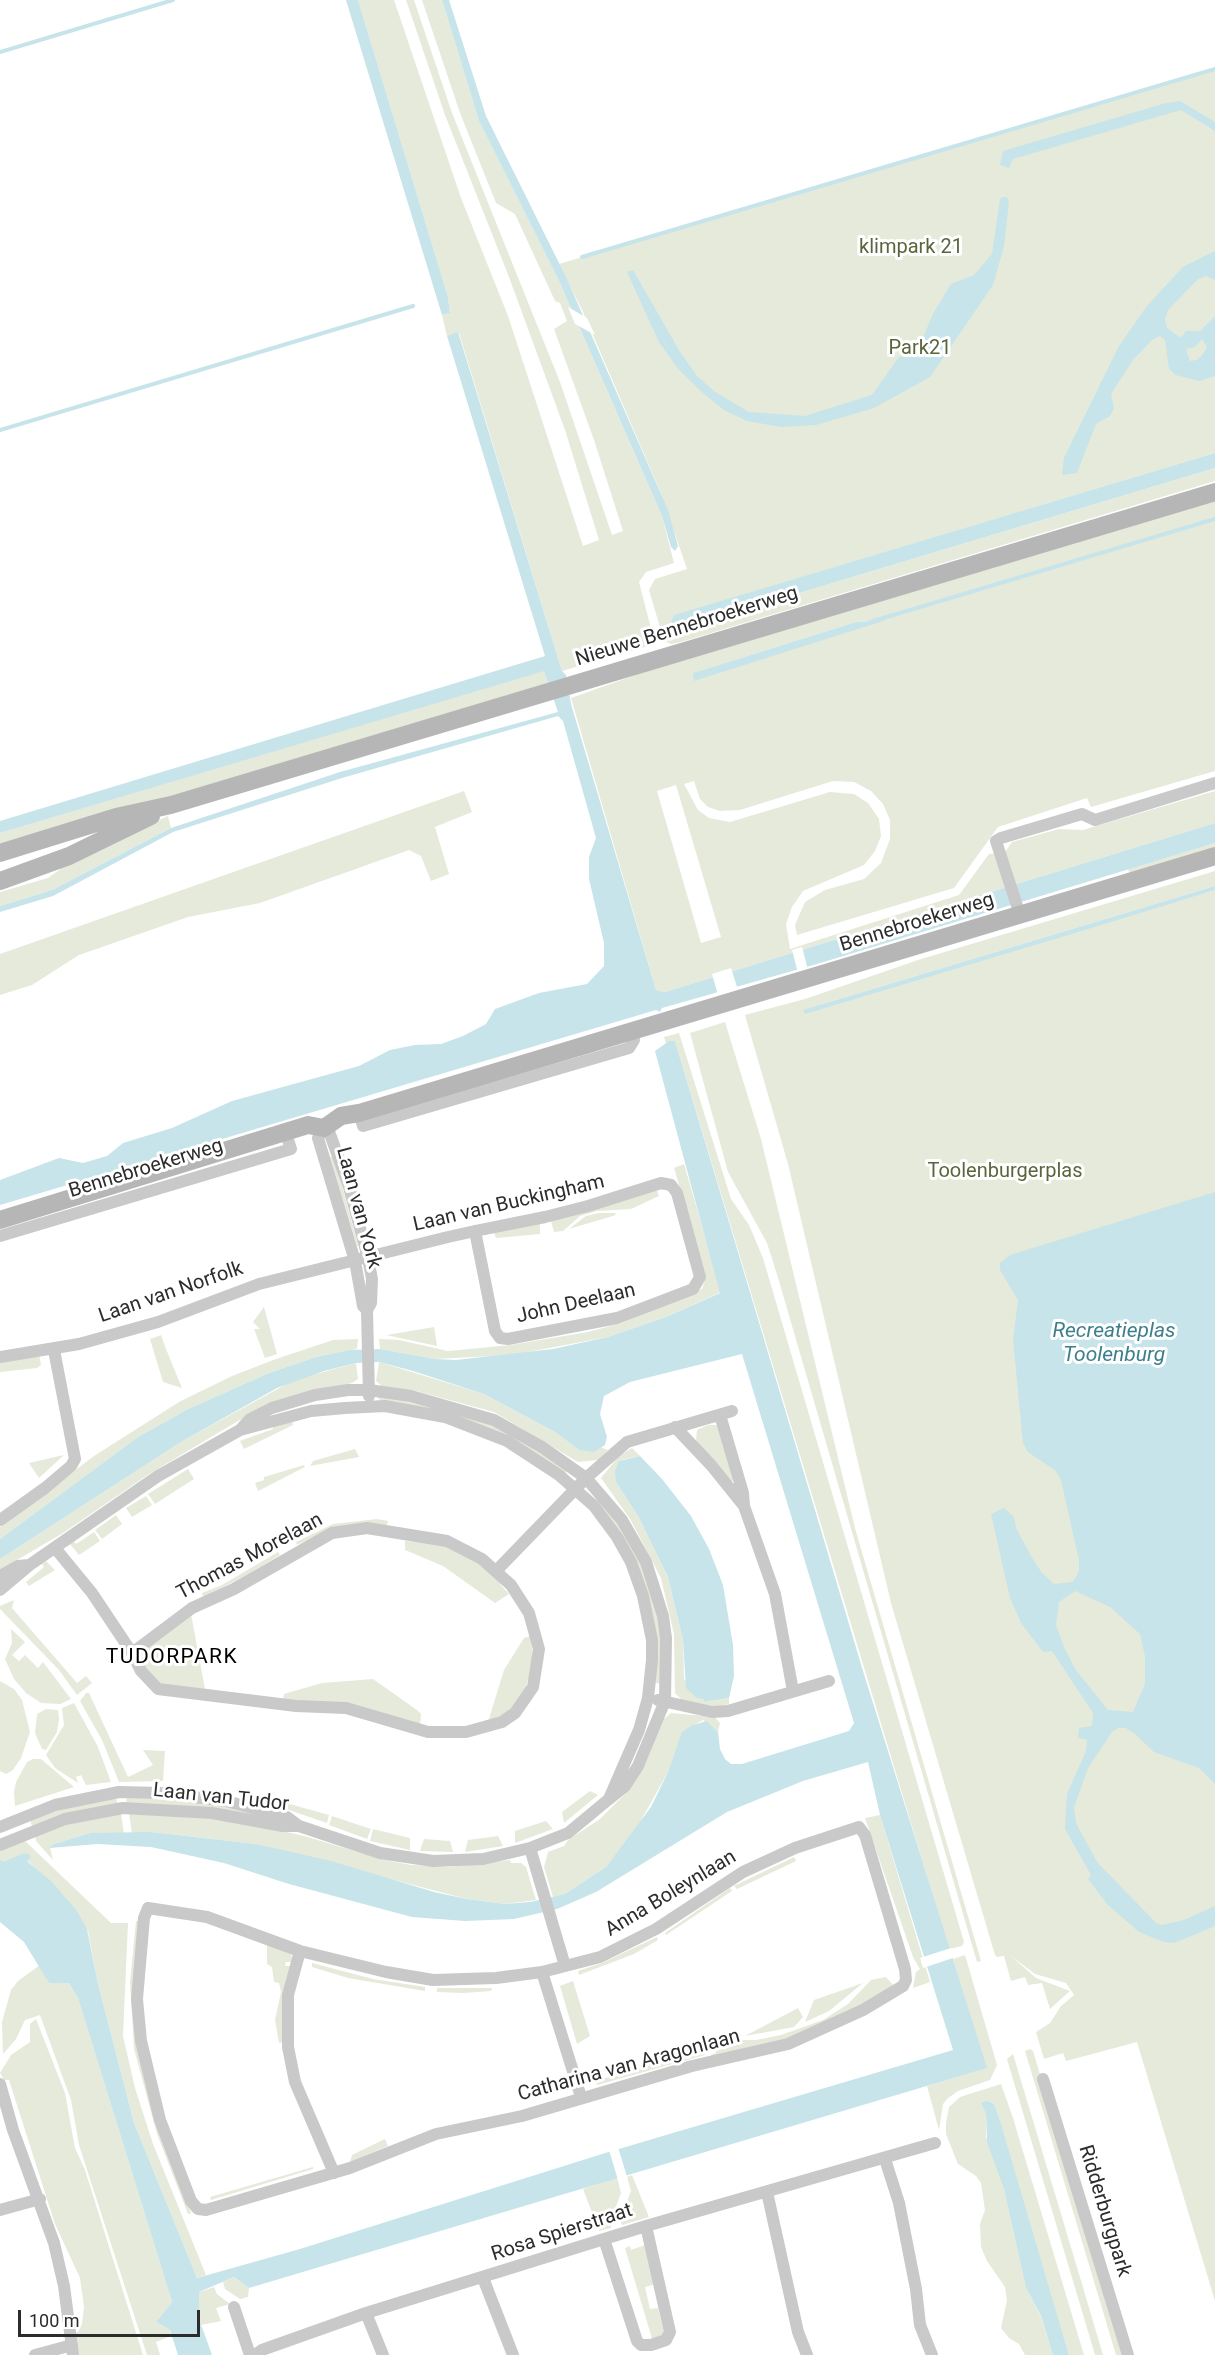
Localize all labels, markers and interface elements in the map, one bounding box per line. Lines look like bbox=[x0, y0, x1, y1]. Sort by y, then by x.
park label: klimpark 21 bbox=[859, 236, 963, 260]
park label: Park21 bbox=[889, 337, 951, 361]
street label: Nieuwe Bennebroekerweg bbox=[573, 582, 801, 672]
street label: Bennebroekerweg bbox=[837, 888, 997, 958]
street label: Bennebroekerweg bbox=[66, 1134, 226, 1204]
street label: Laan van York bbox=[330, 1145, 386, 1271]
park label: Toolenburgerplas bbox=[927, 1160, 1083, 1184]
street label: Laan van Buckingham bbox=[411, 1170, 607, 1238]
street label: Laan van Norfolk bbox=[96, 1257, 246, 1329]
street label: John Deelaan bbox=[514, 1279, 638, 1329]
water label: Recreatieplas Toolenburg bbox=[1052, 1319, 1176, 1369]
street label: Thomas Morelaan bbox=[173, 1508, 327, 1606]
district label: TUDORPARK bbox=[106, 1645, 238, 1671]
street label: Laan van Tudor bbox=[152, 1779, 290, 1817]
street label: Anna Boleynlaan bbox=[601, 1846, 741, 1942]
street label: Catharina van Aragonlaan bbox=[515, 2025, 743, 2107]
street label: Ridderburgpark bbox=[1073, 2142, 1135, 2280]
street label: Rosa Spierstraat bbox=[488, 2199, 636, 2267]
scale bar bbox=[21, 2298, 202, 2336]
text: 100 m bbox=[29, 2310, 80, 2331]

